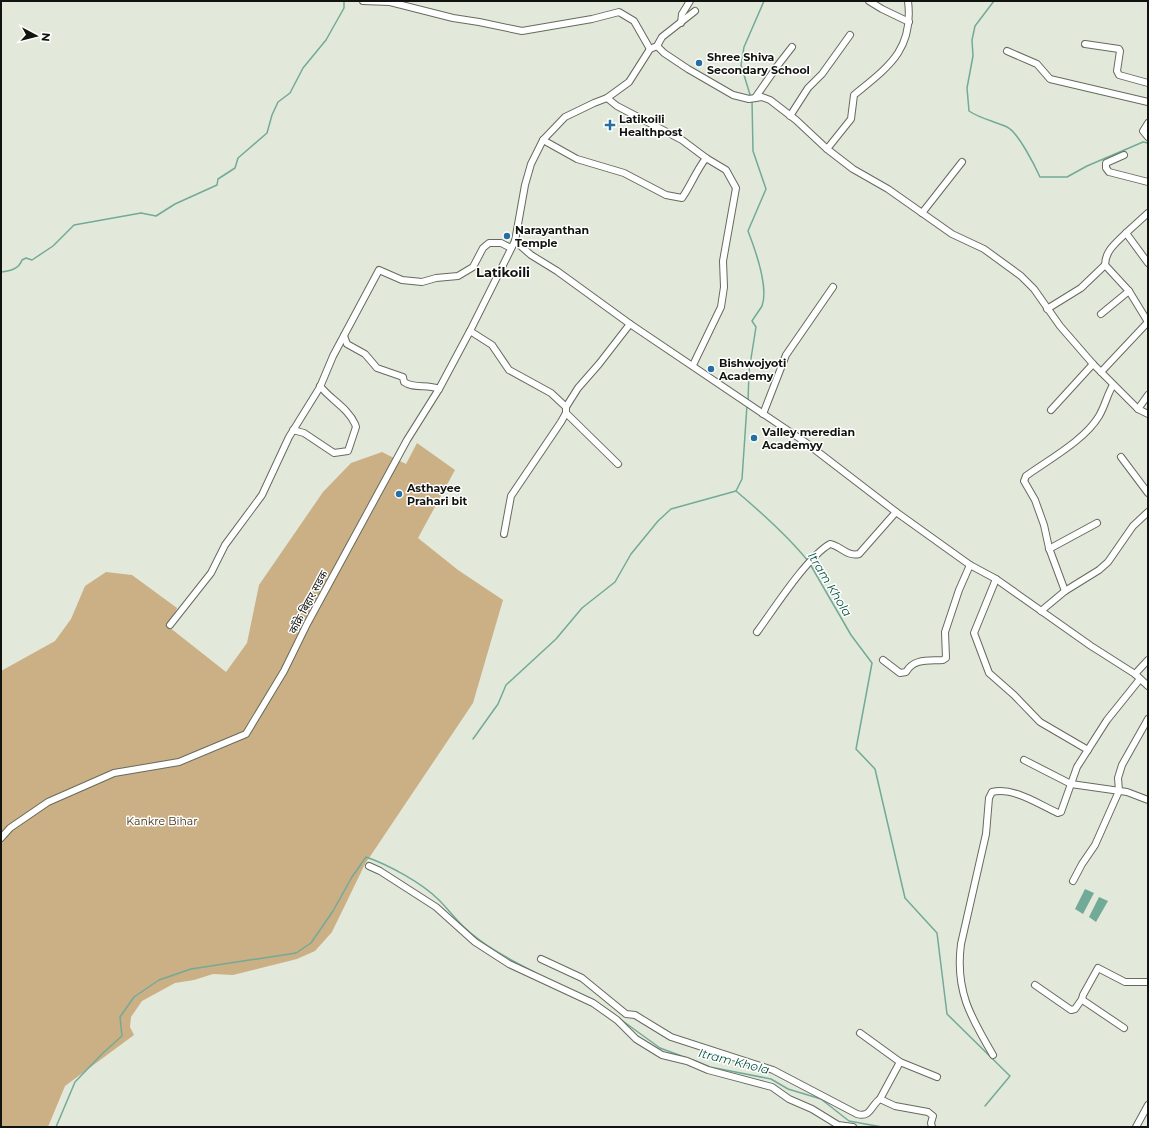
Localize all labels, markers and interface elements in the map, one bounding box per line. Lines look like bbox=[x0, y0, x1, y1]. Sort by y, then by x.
north arrow bbox=[16, 16, 56, 56]
text: N bbox=[38, 32, 53, 42]
place label: Shree Shiva Secondary School bbox=[707, 50, 810, 77]
marker: Shree Shiva Secondary School bbox=[694, 58, 704, 68]
place label: Latikoili Healthpost bbox=[619, 112, 683, 139]
marker: Latikoili Healthpost bbox=[604, 119, 616, 131]
place label: Narayanthan Temple bbox=[515, 223, 589, 250]
marker: Narayanthan Temple bbox=[502, 231, 512, 241]
district label: Latikoili bbox=[476, 264, 530, 280]
place label: Bishwojyoti Academy bbox=[718, 356, 786, 383]
marker: Bishwojyoti Academy bbox=[706, 364, 716, 374]
place label: Valley meredian Academyy bbox=[761, 425, 855, 452]
marker: Valley meredian Academyy bbox=[749, 433, 759, 443]
place label: Asthayee Prahari bit bbox=[406, 481, 467, 508]
marker: Asthayee Prahari bit bbox=[394, 489, 404, 499]
water label: Itram Khola bbox=[805, 549, 855, 619]
street label: काँक्रे बिहार सडक bbox=[285, 568, 331, 636]
park label: Kankre Bihar bbox=[126, 814, 198, 828]
water label: Itram Khola bbox=[697, 1045, 771, 1077]

